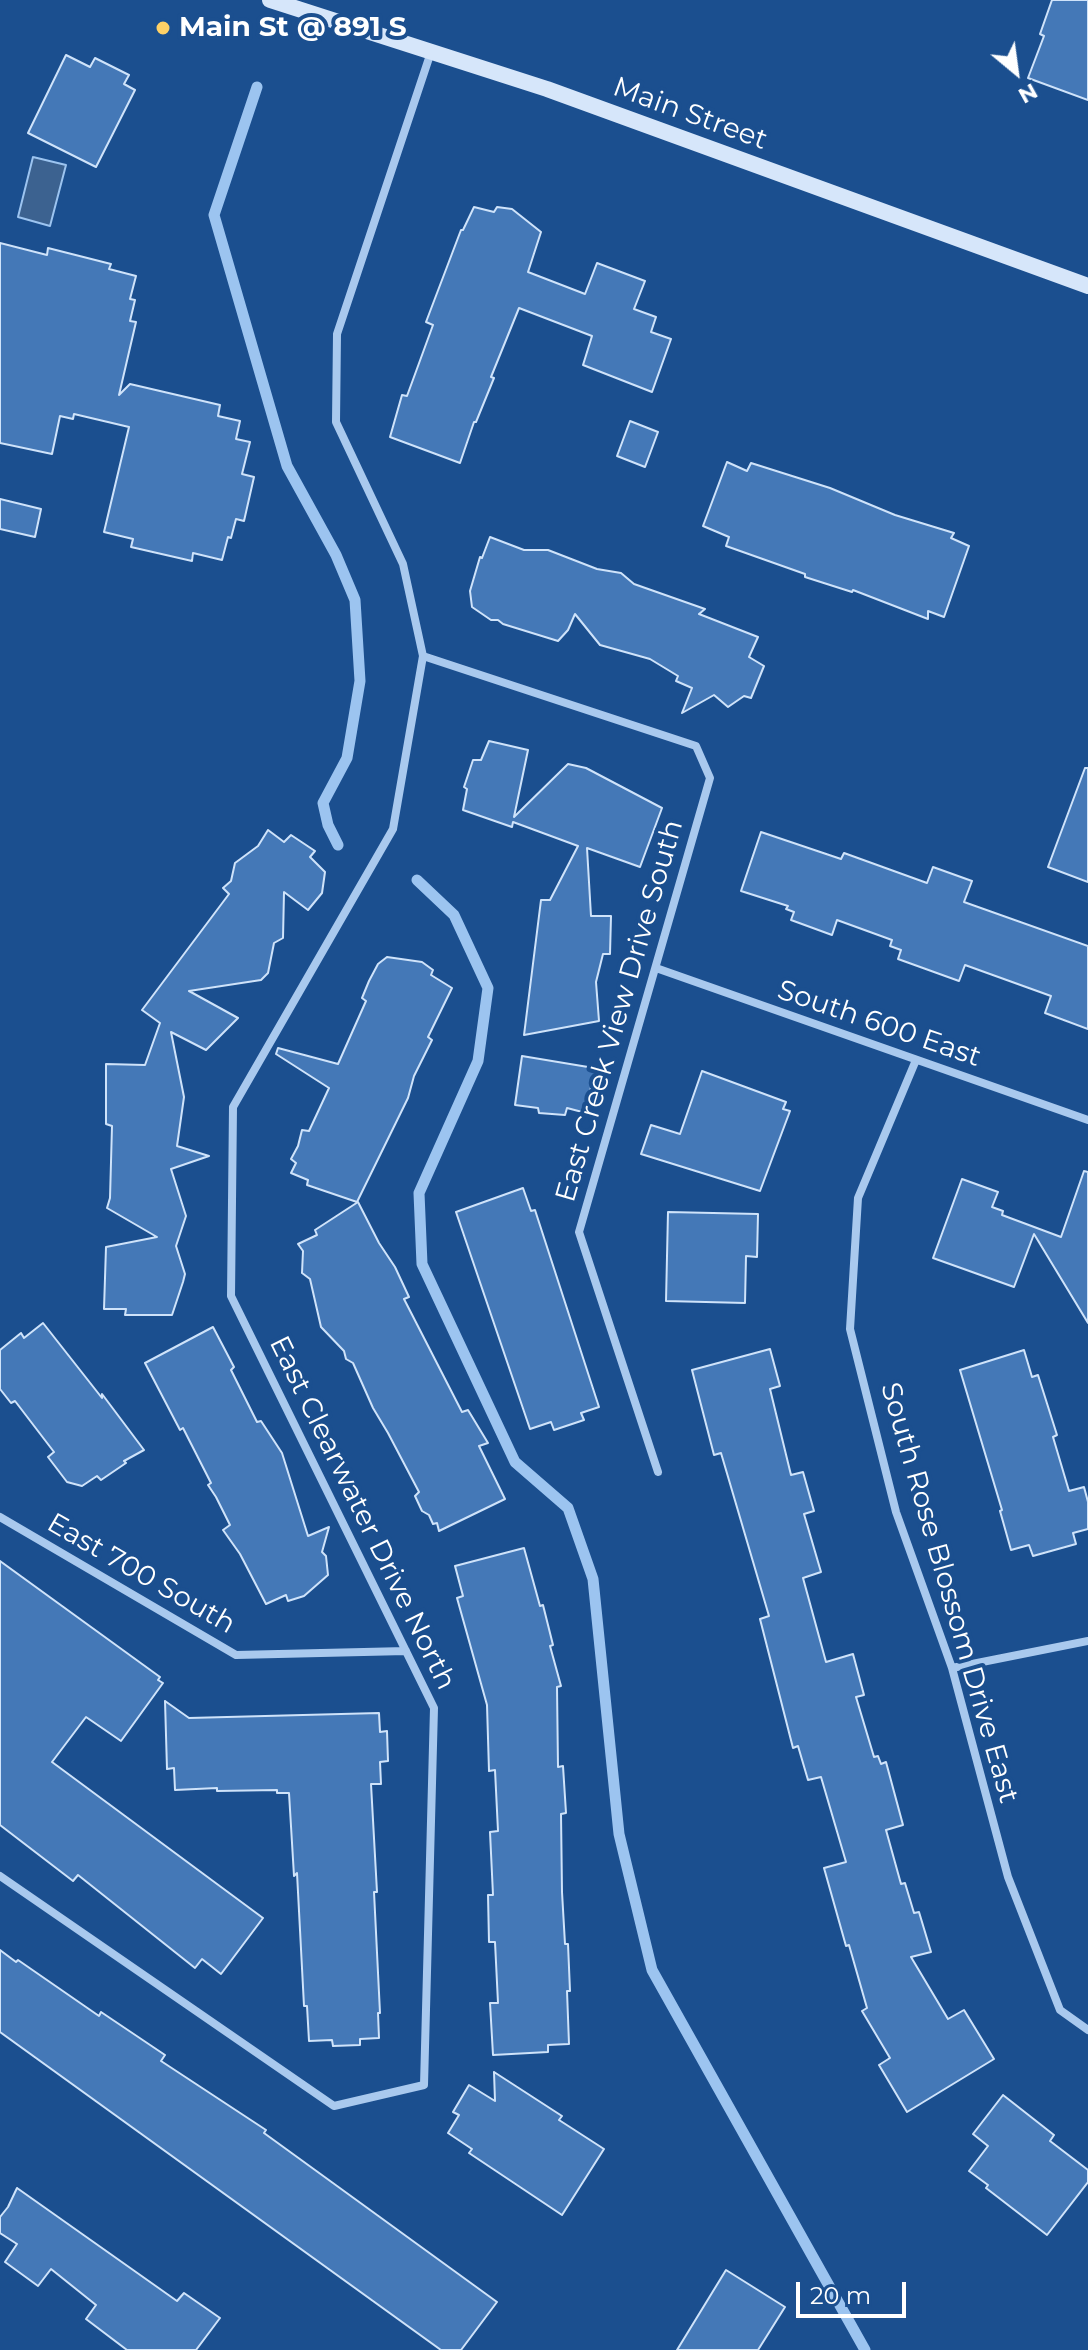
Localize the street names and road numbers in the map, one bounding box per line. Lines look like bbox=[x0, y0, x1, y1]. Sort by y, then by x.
street label: Main Street bbox=[608, 71, 772, 157]
street label: East Creek View Drive South bbox=[549, 816, 691, 1206]
street label: South 600 East bbox=[773, 973, 985, 1075]
street label: East Clearwater Drive North bbox=[262, 1331, 462, 1695]
street label: South Rose Blossom Drive East bbox=[873, 1379, 1025, 1807]
street label: East 700 South bbox=[41, 1507, 241, 1641]

